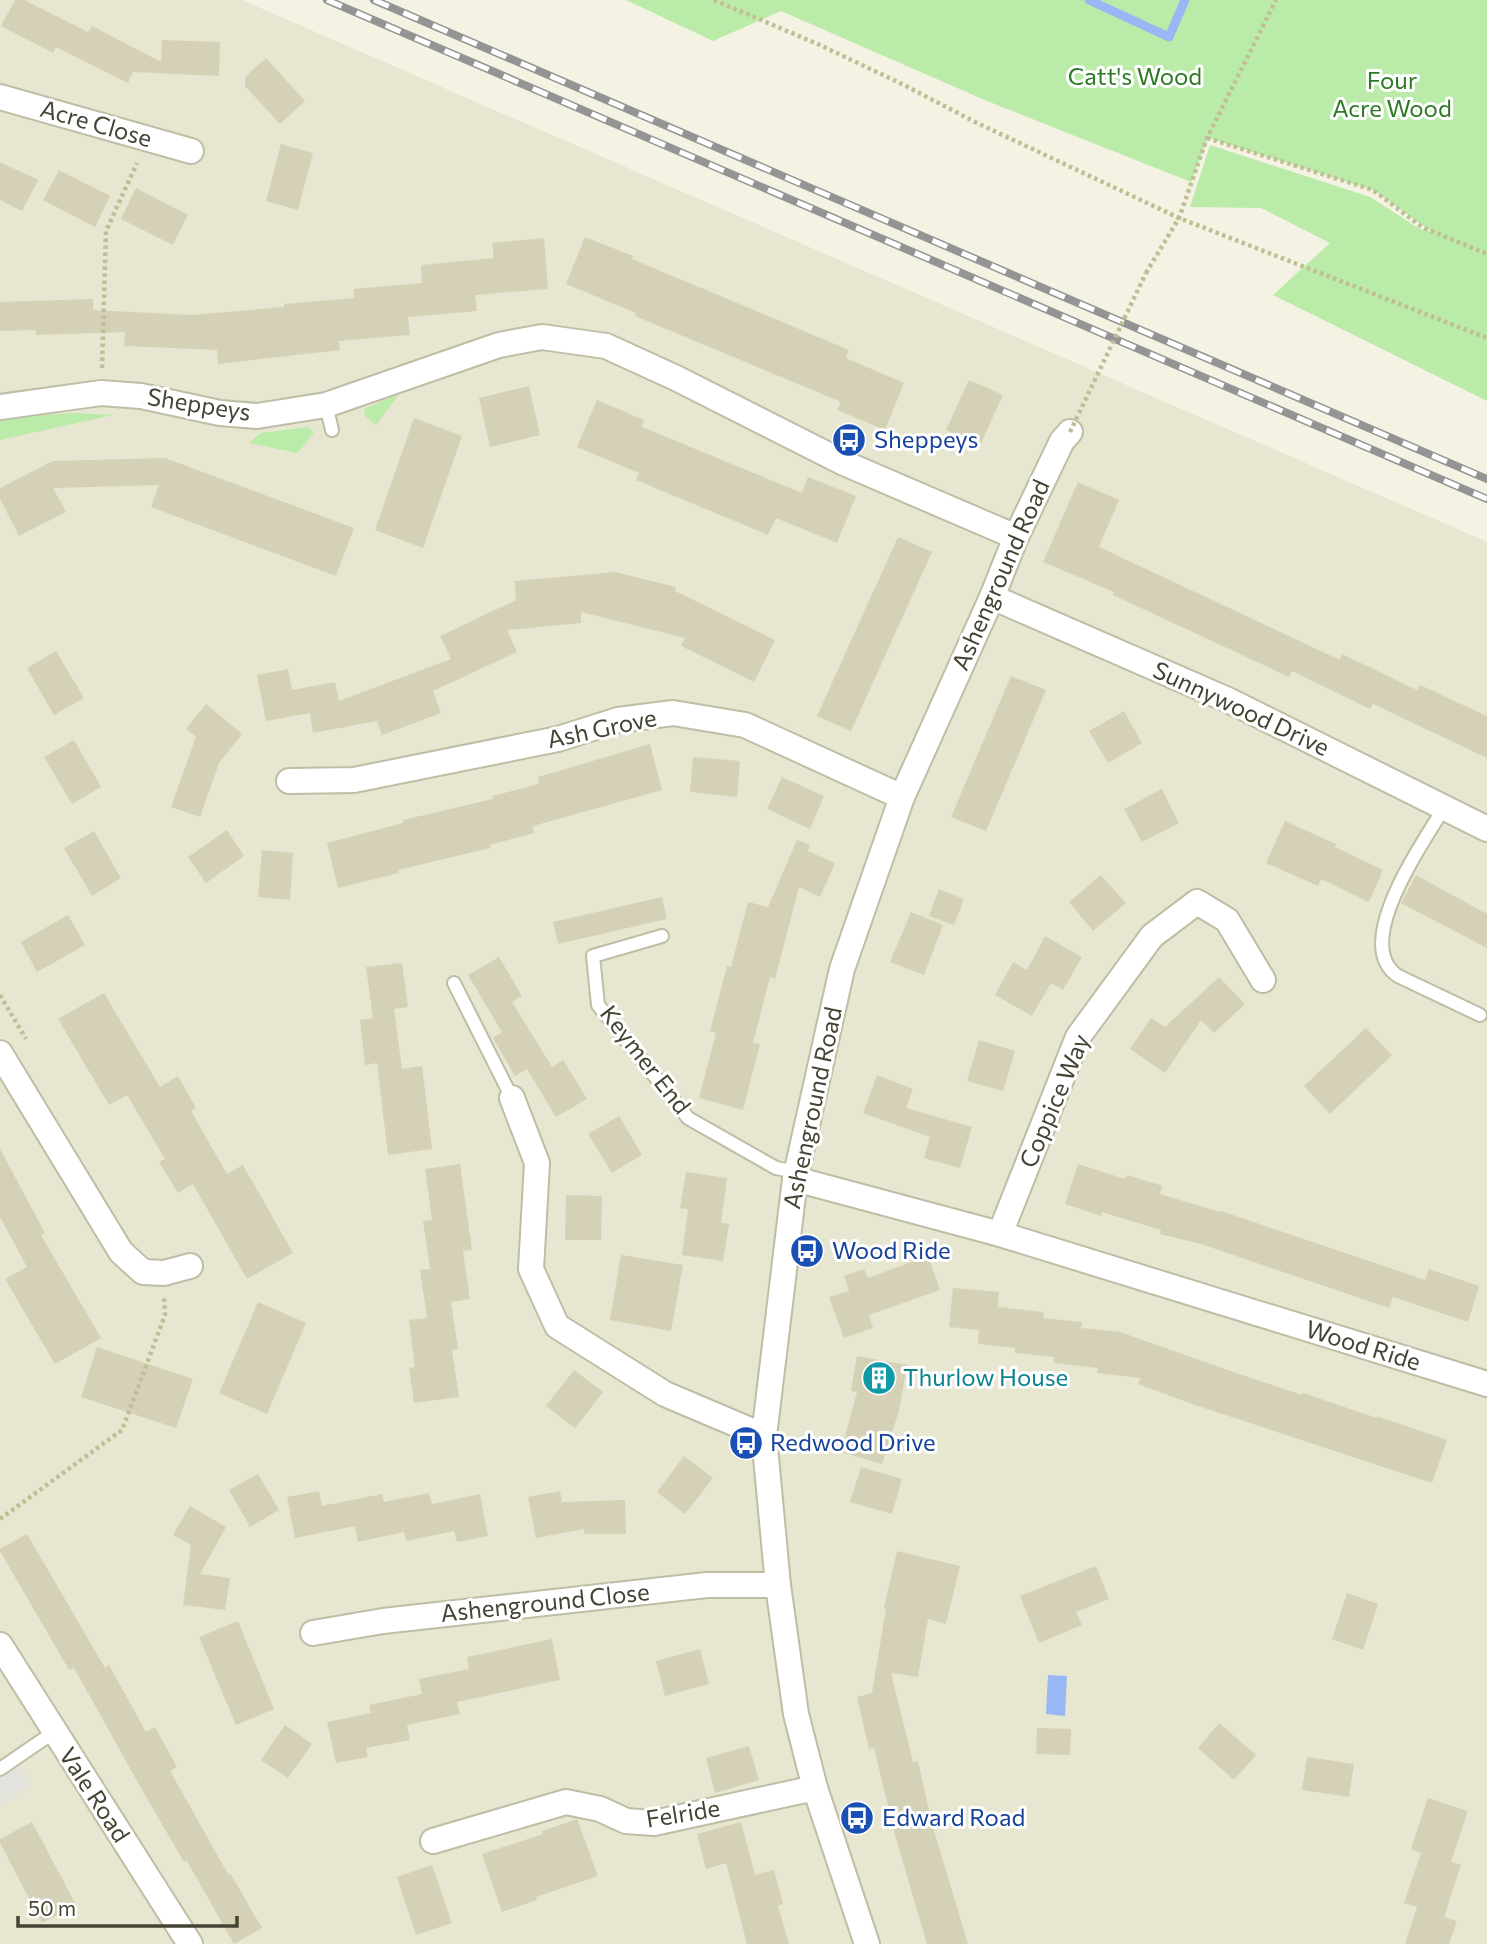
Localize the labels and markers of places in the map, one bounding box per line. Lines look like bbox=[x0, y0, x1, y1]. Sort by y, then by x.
bus stop icon: Sheppeys bbox=[830, 421, 868, 459]
place label: Sheppeys bbox=[874, 424, 978, 453]
bus stop icon: Wood Ride bbox=[788, 1232, 826, 1270]
place label: Wood Ride bbox=[832, 1235, 951, 1264]
building icon: Thurlow House bbox=[860, 1359, 898, 1397]
place label: Thurlow House bbox=[903, 1362, 1068, 1391]
bus stop icon: Redwood Drive bbox=[727, 1424, 765, 1462]
place label: Redwood Drive bbox=[770, 1427, 936, 1456]
bus stop icon: Edward Road bbox=[838, 1799, 876, 1837]
place label: Edward Road bbox=[882, 1802, 1025, 1831]

